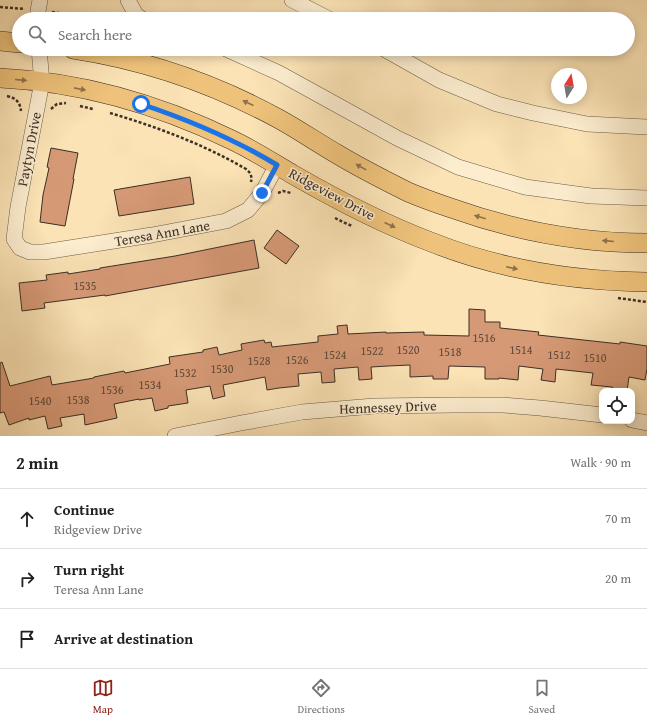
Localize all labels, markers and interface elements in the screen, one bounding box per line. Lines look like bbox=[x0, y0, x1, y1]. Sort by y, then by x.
search box bbox=[12, 12, 635, 56]
icon: search bbox=[26, 23, 48, 45]
text: Search here bbox=[58, 24, 132, 45]
north arrow bbox=[551, 68, 587, 104]
one-way arrow bbox=[15, 77, 27, 83]
one-way arrow bbox=[74, 86, 86, 92]
route start bbox=[132, 95, 150, 113]
one-way arrow bbox=[242, 100, 254, 106]
street label: Paytyn Drive bbox=[12, 110, 46, 188]
street label: Ridgeview Drive bbox=[285, 163, 379, 225]
one-way arrow bbox=[355, 164, 367, 171]
route end bbox=[253, 184, 271, 202]
one-way arrow bbox=[474, 214, 486, 220]
street label: Teresa Ann Lane bbox=[113, 215, 212, 251]
one-way arrow bbox=[384, 222, 395, 228]
one-way arrow bbox=[602, 237, 614, 244]
one-way arrow bbox=[506, 265, 518, 271]
house number: 1535 bbox=[73, 277, 97, 294]
house number: 1516 bbox=[472, 329, 496, 346]
house number: 1520 bbox=[396, 341, 420, 358]
house number: 1514 bbox=[509, 341, 533, 358]
house number: 1522 bbox=[360, 342, 384, 359]
house number: 1518 bbox=[438, 343, 462, 360]
house number: 1524 bbox=[323, 346, 347, 363]
house number: 1512 bbox=[547, 346, 571, 363]
house number: 1510 bbox=[583, 349, 607, 366]
house number: 1526 bbox=[285, 351, 309, 368]
house number: 1528 bbox=[247, 352, 271, 369]
house number: 1530 bbox=[210, 360, 234, 377]
house number: 1532 bbox=[173, 364, 197, 381]
house number: 1534 bbox=[138, 376, 162, 393]
house number: 1536 bbox=[100, 381, 124, 398]
map controls bbox=[599, 388, 635, 424]
button: locate bbox=[599, 388, 635, 424]
house number: 1538 bbox=[66, 391, 90, 408]
house number: 1540 bbox=[28, 392, 52, 409]
street label: Hennessey Drive bbox=[339, 395, 437, 419]
text: 2 min bbox=[16, 450, 58, 475]
text: Walk · 90 m bbox=[570, 453, 631, 472]
text: Continue bbox=[54, 499, 115, 520]
icon: ahead bbox=[16, 508, 38, 530]
text: 70 m bbox=[605, 509, 631, 528]
text: Ridgeview Drive bbox=[54, 520, 142, 539]
text: Turn right bbox=[54, 559, 125, 580]
icon: right bbox=[16, 568, 38, 590]
text: 20 m bbox=[605, 569, 631, 588]
text: Teresa Ann Lane bbox=[54, 580, 144, 599]
icon: arrive bbox=[16, 628, 38, 650]
text: Arrive at destination bbox=[54, 628, 193, 649]
tab: Map bbox=[92, 677, 114, 717]
tab: Directions bbox=[298, 677, 345, 717]
tab: Saved bbox=[528, 677, 555, 717]

